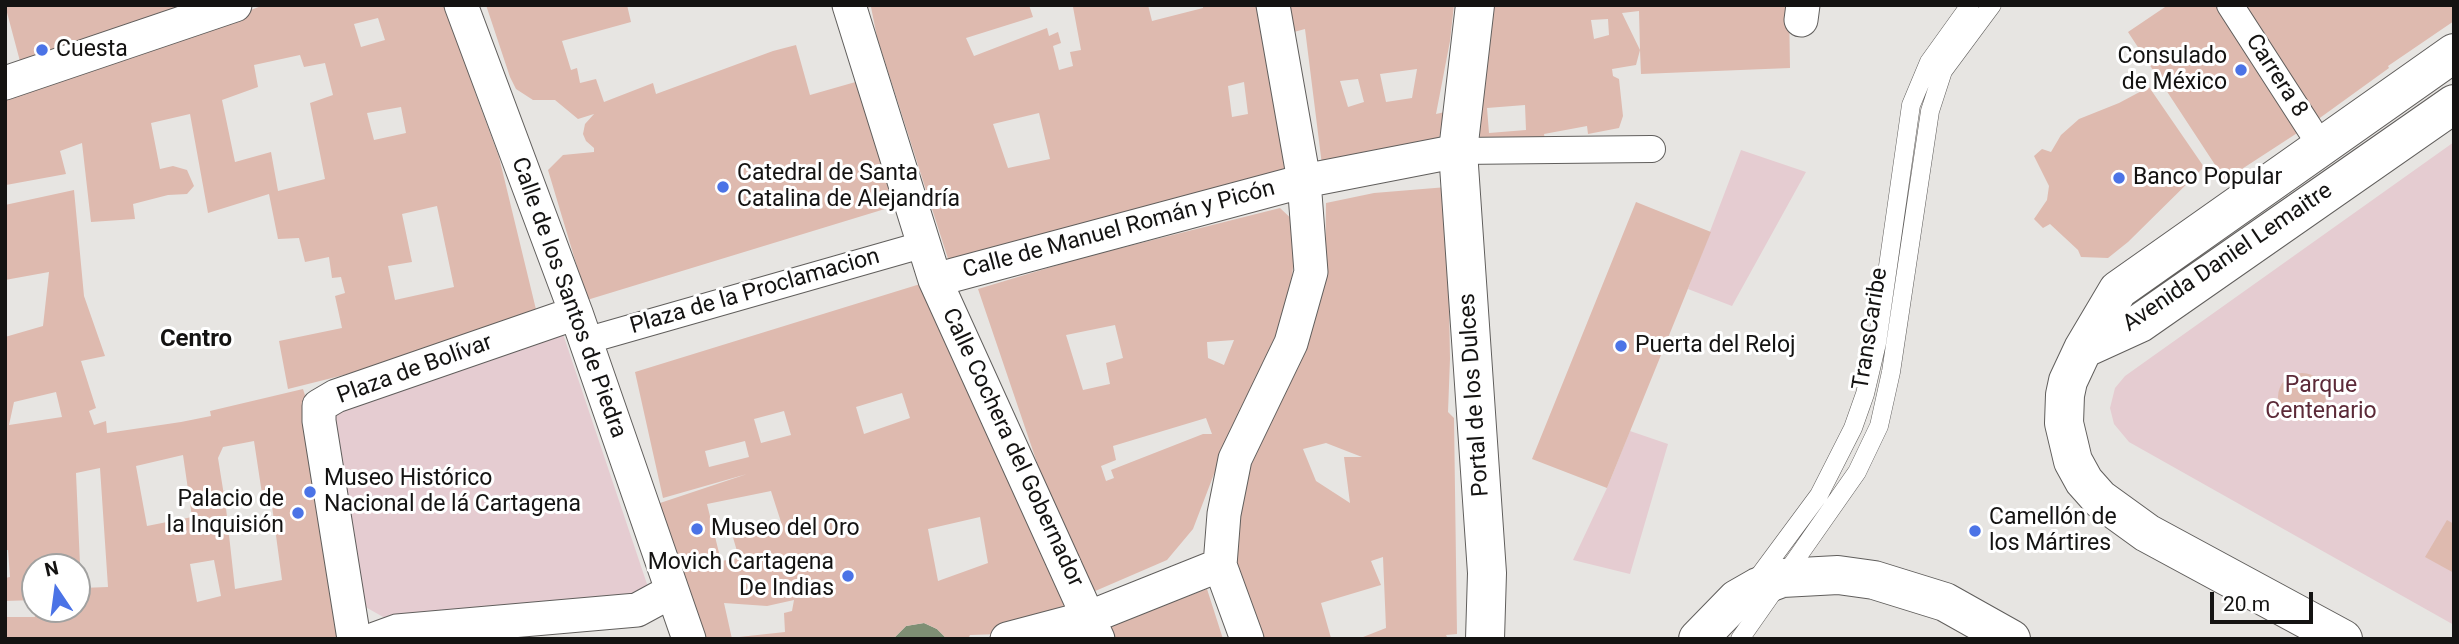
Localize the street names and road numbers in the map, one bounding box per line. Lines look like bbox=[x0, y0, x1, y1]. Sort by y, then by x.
street label: Carrera 8 bbox=[2239, 29, 2313, 123]
street label: Calle de los Santos de Piedra bbox=[504, 154, 632, 442]
street label: Calle de Manuel Román y Picón bbox=[960, 175, 1278, 285]
street label: Avenida Daniel Lemaitre bbox=[2118, 178, 2338, 338]
street label: Plaza de la Proclamacion bbox=[627, 243, 883, 341]
street label: TransCaribe bbox=[1848, 266, 1894, 392]
street label: Portal de los Dulces bbox=[1454, 292, 1496, 498]
street label: Calle Cochera del Gobernador bbox=[935, 304, 1089, 592]
street label: Plaza de Bolívar bbox=[334, 329, 496, 411]

